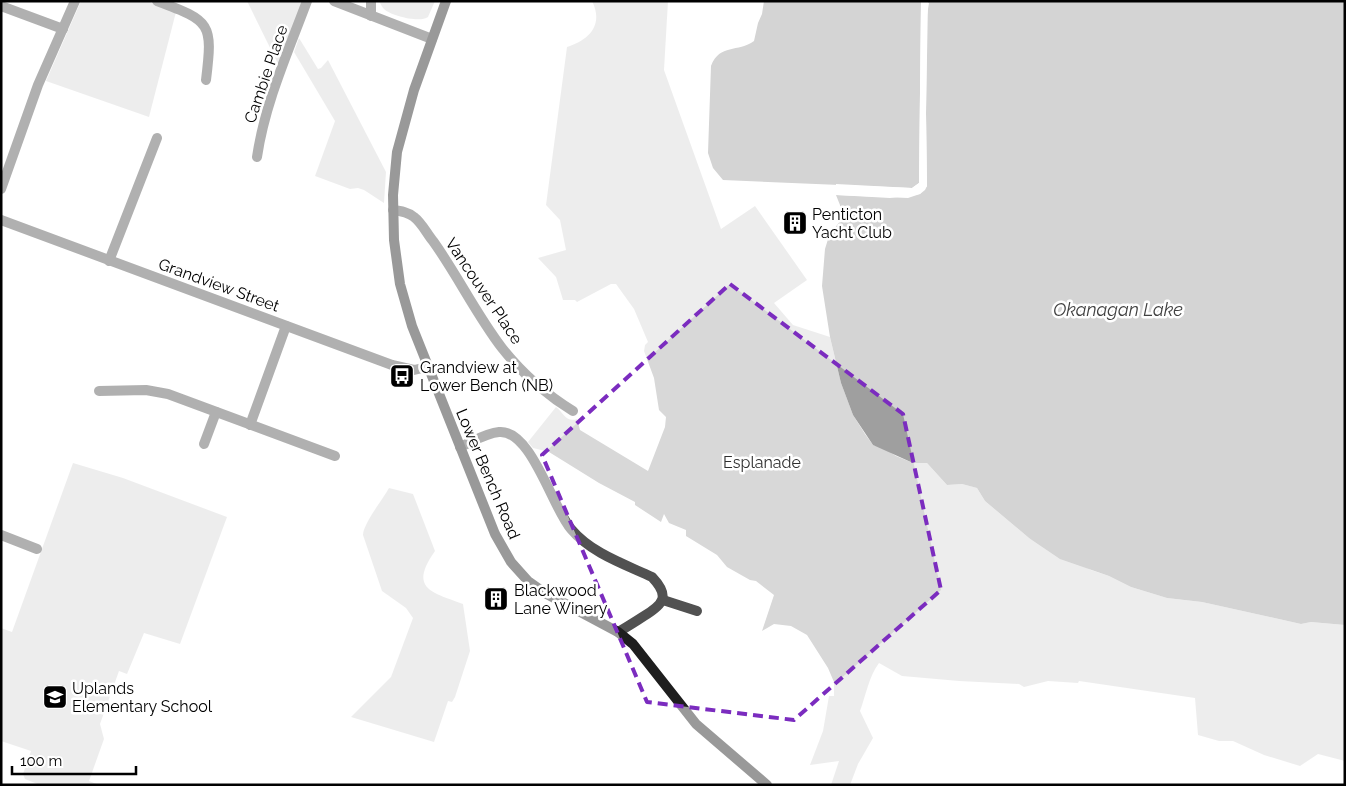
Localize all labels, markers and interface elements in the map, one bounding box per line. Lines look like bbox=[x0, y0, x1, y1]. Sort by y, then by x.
street label: Cambie Place bbox=[240, 23, 292, 125]
place label: Penticton Yacht Club bbox=[812, 205, 892, 242]
building icon: Penticton Yacht Club bbox=[782, 210, 808, 236]
street label: Vancouver Place bbox=[441, 234, 527, 348]
street label: Grandview Street bbox=[156, 254, 283, 316]
water label: Okanagan Lake bbox=[1053, 299, 1183, 320]
place label: Grandview at Lower Bench (NB) bbox=[420, 358, 553, 395]
bus stop icon: Grandview at Lower Bench (NB) bbox=[389, 363, 415, 389]
street label: Lower Bench Road bbox=[452, 406, 524, 542]
park label: Esplanade bbox=[723, 453, 801, 472]
place label: Blackwood Lane Winery bbox=[514, 581, 608, 618]
building icon: Blackwood Lane Winery bbox=[483, 586, 509, 612]
place label: Uplands Elementary School bbox=[72, 679, 213, 716]
school or university icon: Uplands Elementary School bbox=[42, 684, 68, 710]
scale bar bbox=[12, 744, 136, 776]
text: 100 m bbox=[20, 752, 62, 770]

